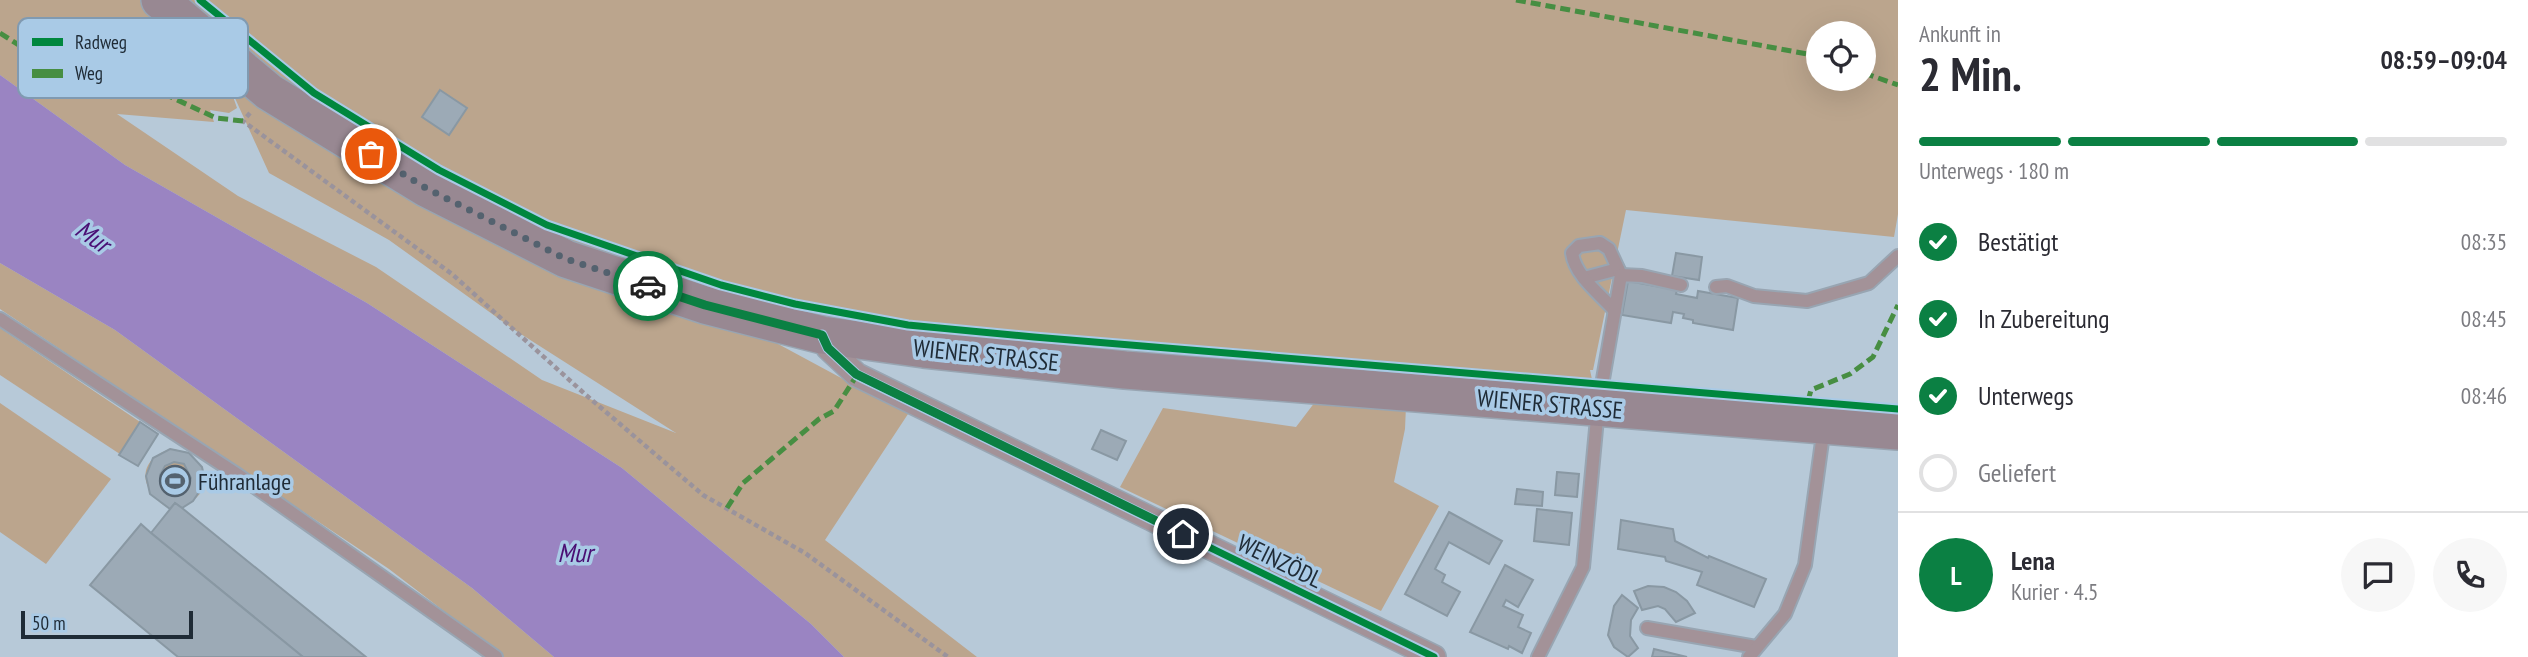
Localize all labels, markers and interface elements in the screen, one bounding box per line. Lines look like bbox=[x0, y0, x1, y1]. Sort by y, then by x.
legend bbox=[18, 18, 248, 98]
text: Ankunft in bbox=[1919, 19, 2001, 48]
map controls bbox=[1806, 21, 1876, 91]
button: locate bbox=[1806, 21, 1876, 91]
text: Radweg bbox=[75, 30, 127, 54]
text: 08:59–09:04 bbox=[2380, 43, 2507, 76]
text: 2 Min. bbox=[1919, 44, 2022, 104]
text: Weg bbox=[75, 61, 103, 85]
pin bbox=[341, 124, 401, 184]
icon: bag bbox=[352, 135, 390, 173]
text: Unterwegs · 180 m bbox=[1919, 156, 2069, 185]
water label: Mur bbox=[69, 212, 120, 262]
icon: check bbox=[1919, 223, 1957, 261]
text: Bestätigt bbox=[1978, 225, 2059, 258]
text: 08:35 bbox=[2461, 227, 2507, 256]
courier bbox=[613, 251, 683, 321]
icon: car bbox=[629, 267, 667, 305]
icon: check bbox=[1919, 300, 1957, 338]
text: In Zubereitung bbox=[1978, 302, 2109, 335]
text: 08:45 bbox=[2461, 304, 2507, 333]
street label: WIENER STRASSE bbox=[912, 332, 1060, 378]
icon: check bbox=[1919, 377, 1957, 415]
text: Unterwegs bbox=[1978, 379, 2073, 412]
text: 08:46 bbox=[2461, 381, 2507, 410]
street label: WIENER STRASSE bbox=[1476, 382, 1624, 426]
text: Geliefert bbox=[1978, 456, 2056, 489]
sports icon: Führanlage bbox=[158, 464, 192, 498]
place label: Führanlage bbox=[198, 466, 291, 497]
pin bbox=[1153, 504, 1213, 564]
icon: home bbox=[1164, 515, 1202, 553]
street label: WEINZÖDL bbox=[1232, 527, 1328, 595]
water label: Mur bbox=[558, 536, 596, 569]
button: chat bbox=[2341, 538, 2415, 612]
button: phone bbox=[2433, 538, 2507, 612]
text: Lena bbox=[2011, 544, 2055, 577]
text: L bbox=[1950, 559, 1962, 592]
text: Kurier · 4.5 bbox=[2011, 577, 2098, 606]
scale bar bbox=[21, 608, 192, 640]
text: 50 m bbox=[32, 611, 66, 635]

